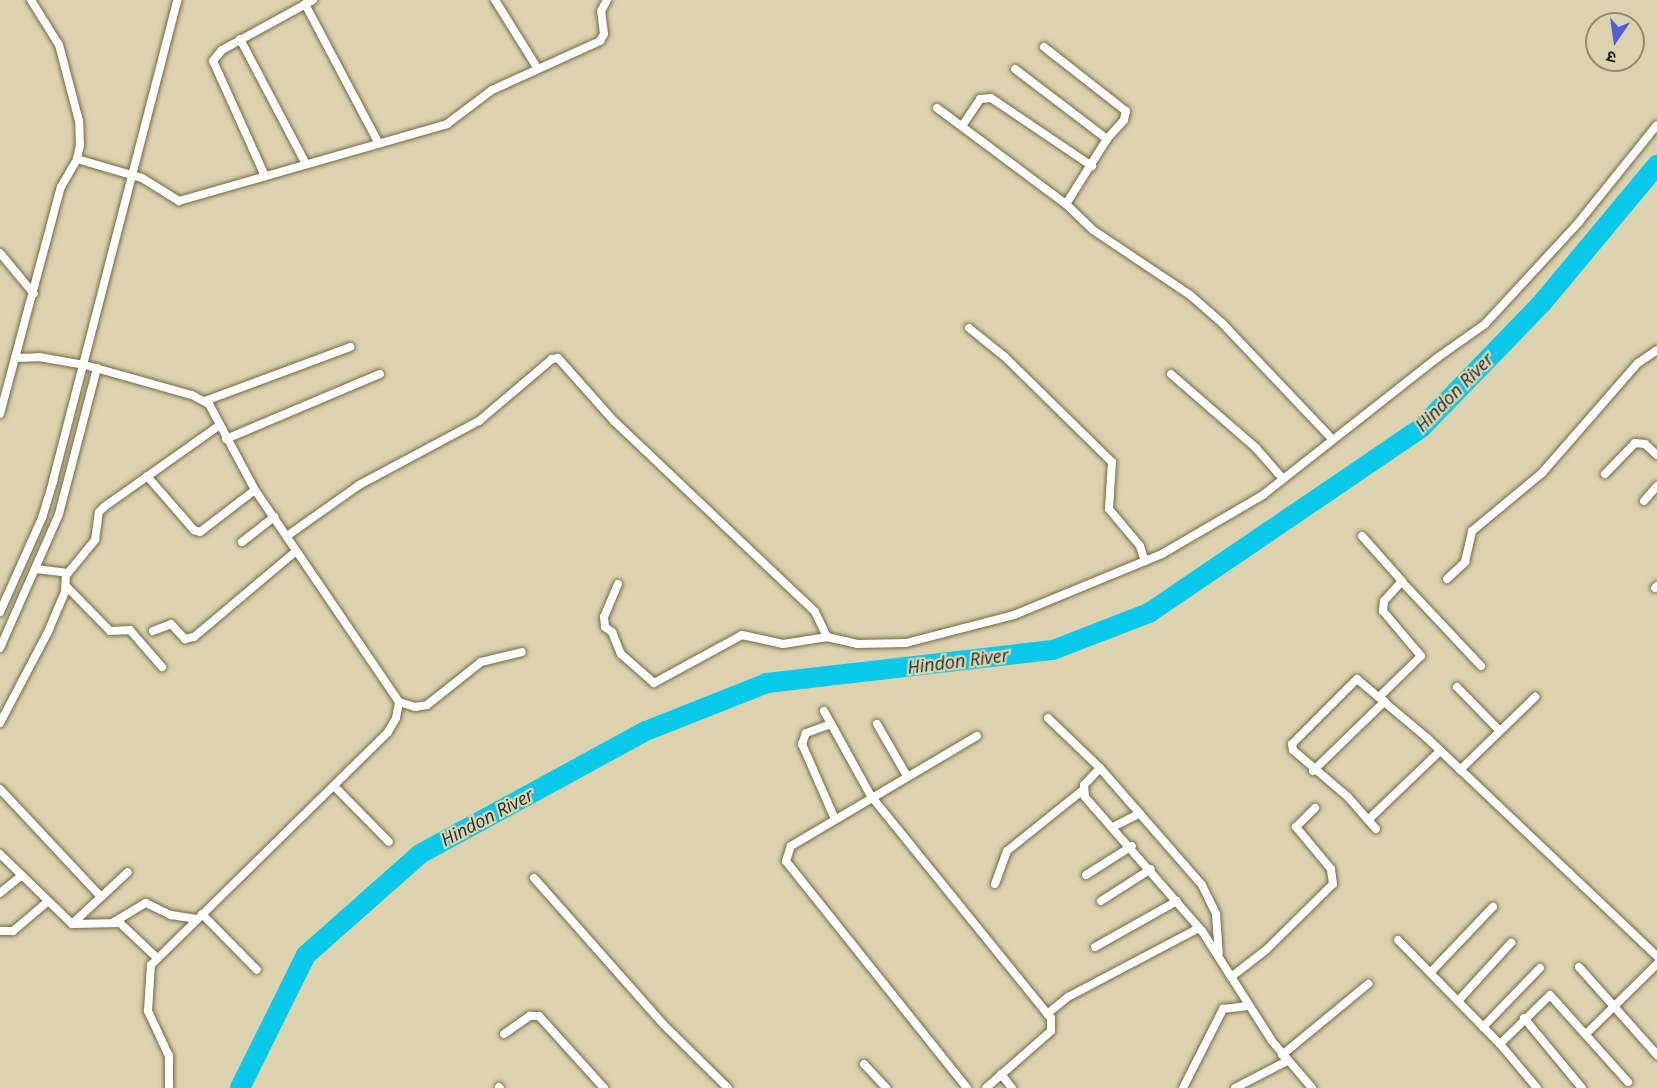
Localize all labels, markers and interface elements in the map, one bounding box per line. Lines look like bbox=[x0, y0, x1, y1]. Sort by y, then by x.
north arrow bbox=[1585, 12, 1645, 72]
text: उ bbox=[1604, 46, 1618, 69]
water label: Hindon River bbox=[1410, 348, 1498, 436]
water label: Hindon River bbox=[906, 644, 1010, 678]
water label: Hindon River bbox=[437, 784, 537, 850]

